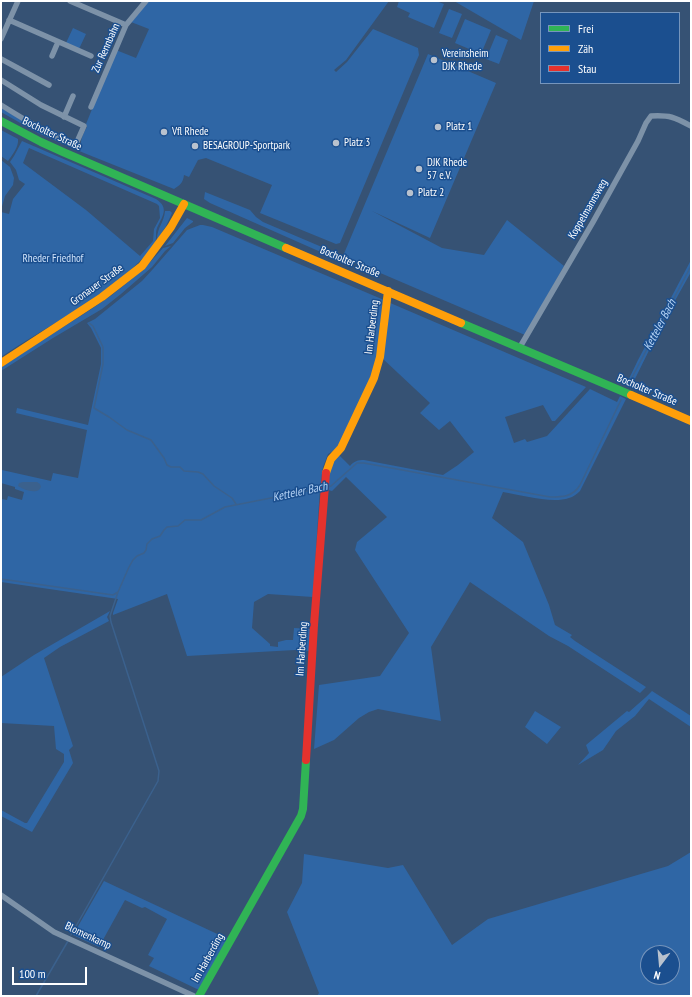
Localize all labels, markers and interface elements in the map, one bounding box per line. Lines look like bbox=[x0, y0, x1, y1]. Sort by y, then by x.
legend bbox=[540, 12, 680, 84]
street label: Zur Rennbahn bbox=[89, 21, 123, 75]
text: Frei bbox=[578, 21, 594, 36]
text: Zäh bbox=[578, 41, 593, 56]
place label: Vereinsheim DJK Rhede bbox=[442, 47, 489, 73]
marker: Vereinsheim DJK Rhede bbox=[429, 55, 439, 65]
text: Stau bbox=[578, 61, 596, 76]
street label: Bocholter Straße bbox=[20, 115, 84, 153]
place label: Platz 1 bbox=[446, 120, 472, 134]
marker: Platz 1 bbox=[433, 122, 443, 132]
place label: Vfl Rhede bbox=[172, 125, 209, 139]
marker: Vfl Rhede bbox=[159, 127, 169, 137]
place label: Platz 3 bbox=[344, 136, 370, 150]
marker: Platz 3 bbox=[331, 138, 341, 148]
place label: BESAGROUP-Sportpark bbox=[203, 139, 290, 153]
marker: BESAGROUP-Sportpark bbox=[190, 141, 200, 151]
place label: DJK Rhede 57 e.V. bbox=[427, 156, 467, 182]
marker: DJK Rhede 57 e.V. bbox=[414, 164, 424, 174]
street label: Koppelmannsweg bbox=[566, 177, 610, 241]
place label: Platz 2 bbox=[418, 186, 444, 200]
marker: Platz 2 bbox=[405, 188, 415, 198]
street label: Bocholter Straße bbox=[318, 243, 382, 281]
park label: Rheder Friedhof bbox=[23, 252, 83, 266]
street label: Gronauer Straße bbox=[68, 261, 126, 309]
water label: Ketteler Bach bbox=[641, 297, 679, 353]
street label: Im Harberding bbox=[362, 299, 382, 355]
street label: Bocholter Straße bbox=[615, 371, 679, 409]
water label: Ketteler Bach bbox=[271, 479, 329, 505]
street label: Im Harberding bbox=[294, 621, 310, 677]
street label: Blomenkamp bbox=[63, 920, 113, 952]
street label: Im Harberding bbox=[189, 931, 227, 985]
north arrow bbox=[640, 945, 680, 985]
scale bar bbox=[14, 959, 89, 985]
text: 100 m bbox=[19, 966, 46, 981]
text: N bbox=[652, 968, 662, 983]

